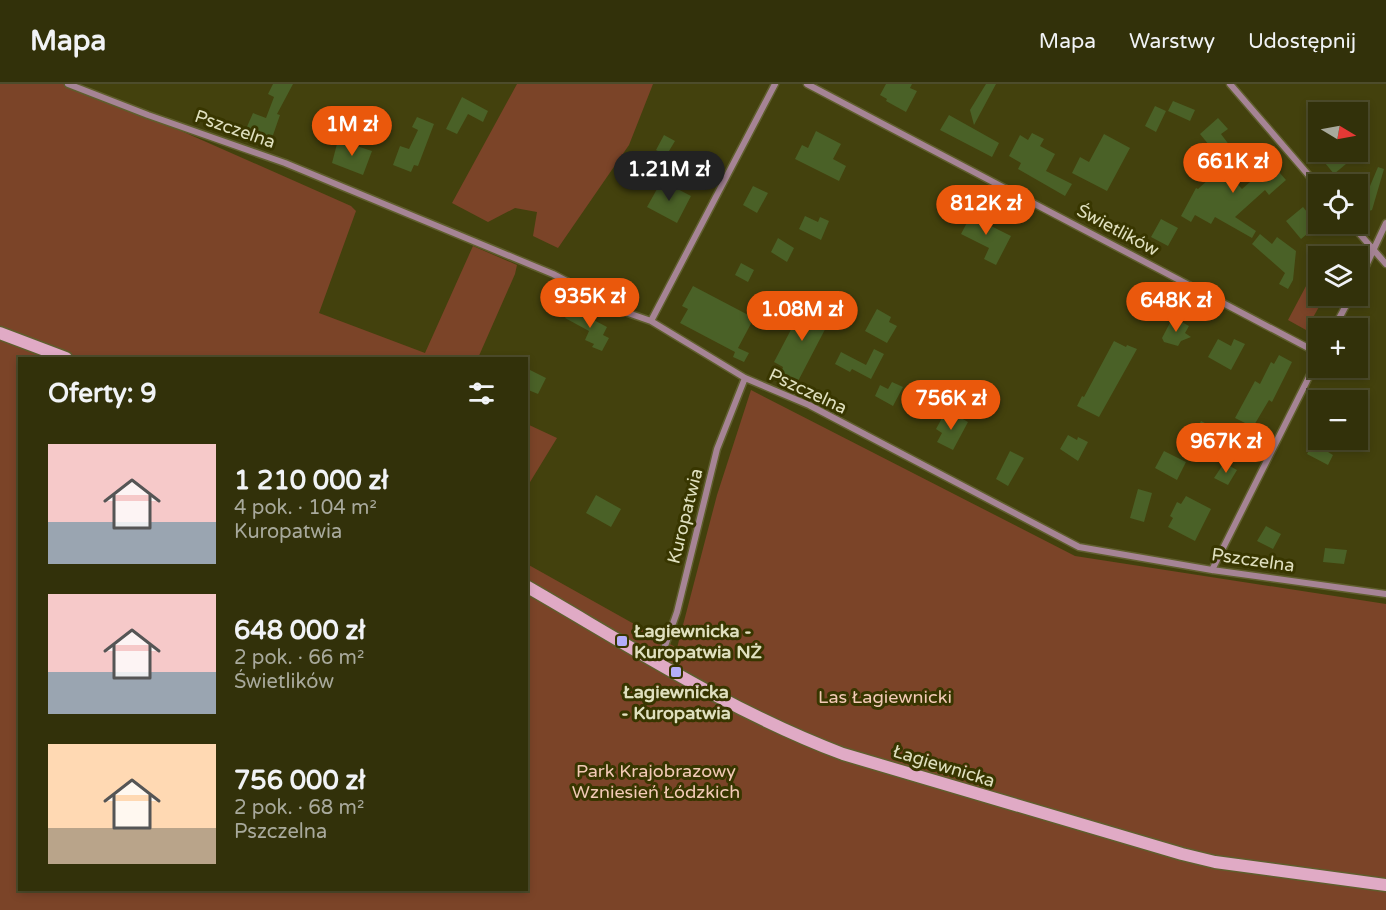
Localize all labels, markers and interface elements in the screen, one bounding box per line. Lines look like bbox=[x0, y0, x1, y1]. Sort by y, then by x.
text: Mapa bbox=[30, 24, 106, 58]
text: Mapa bbox=[1039, 29, 1096, 54]
text: Warstwy bbox=[1129, 29, 1215, 54]
text: Udostępnij bbox=[1248, 29, 1356, 54]
north arrow bbox=[1308, 102, 1368, 162]
map controls bbox=[1308, 102, 1368, 450]
street label: Pszczelna bbox=[192, 105, 278, 153]
pin: 1M zł bbox=[310, 106, 394, 157]
text: 1M zł bbox=[326, 113, 378, 137]
pin: 661K zł bbox=[1178, 143, 1288, 194]
text: 661K zł bbox=[1197, 150, 1269, 174]
pin: 1.21M zł bbox=[607, 151, 731, 202]
text: 1.21M zł bbox=[628, 158, 710, 182]
button: locate bbox=[1308, 174, 1368, 234]
pin: 812K zł bbox=[931, 185, 1041, 236]
text: 812K zł bbox=[950, 192, 1022, 216]
street label: Świetlików bbox=[1073, 199, 1163, 261]
button: layers bbox=[1308, 246, 1368, 306]
pin: 935K zł bbox=[535, 278, 645, 329]
pin: 648K zł bbox=[1121, 282, 1231, 333]
text: 935K zł bbox=[554, 285, 626, 309]
text: 648K zł bbox=[1140, 289, 1212, 313]
pin: 1.08M zł bbox=[740, 291, 864, 342]
text: 1.08M zł bbox=[761, 298, 843, 322]
button: + bbox=[1308, 318, 1368, 378]
street label: Pszczelna bbox=[765, 363, 851, 419]
icon: filters bbox=[465, 377, 498, 410]
text: Oferty: 9 bbox=[48, 378, 157, 409]
pin: 756K zł bbox=[896, 380, 1006, 431]
text: 756K zł bbox=[915, 387, 987, 411]
button: − bbox=[1308, 390, 1368, 450]
pin: 967K zł bbox=[1171, 423, 1281, 474]
text: 967K zł bbox=[1190, 430, 1262, 454]
text: 1 210 000 zł bbox=[234, 465, 388, 496]
street label: Kuropatwia bbox=[663, 466, 707, 566]
icon: home bbox=[96, 468, 168, 540]
text: 4 pok. · 104 m² bbox=[234, 496, 377, 520]
text: Kuropatwia bbox=[234, 520, 342, 544]
street label: Pszczelna bbox=[1210, 543, 1296, 577]
text: 648 000 zł bbox=[234, 615, 365, 646]
icon: home bbox=[96, 618, 168, 690]
place label: Łagiewnicka - Kuropatwia NŻ bbox=[634, 620, 763, 663]
marker: Łagiewnicka - Kuropatwia NŻ bbox=[615, 634, 629, 648]
text: 2 pok. · 66 m² bbox=[234, 646, 364, 670]
marker: Łagiewnicka - Kuropatwia bbox=[669, 665, 683, 679]
text: Świetlików bbox=[234, 670, 334, 694]
place label: Łagiewnicka - Kuropatwia bbox=[621, 681, 731, 724]
park label: Las Łagiewnicki bbox=[818, 686, 952, 708]
street label: Łagiewnicka bbox=[890, 740, 998, 792]
park label: Park Krajobrazowy Wzniesień Łódzkich bbox=[572, 760, 740, 803]
text: 756 000 zł bbox=[234, 765, 365, 796]
icon: home bbox=[96, 768, 168, 840]
text: 2 pok. · 68 m² bbox=[234, 796, 364, 820]
text: Pszczelna bbox=[234, 820, 327, 844]

